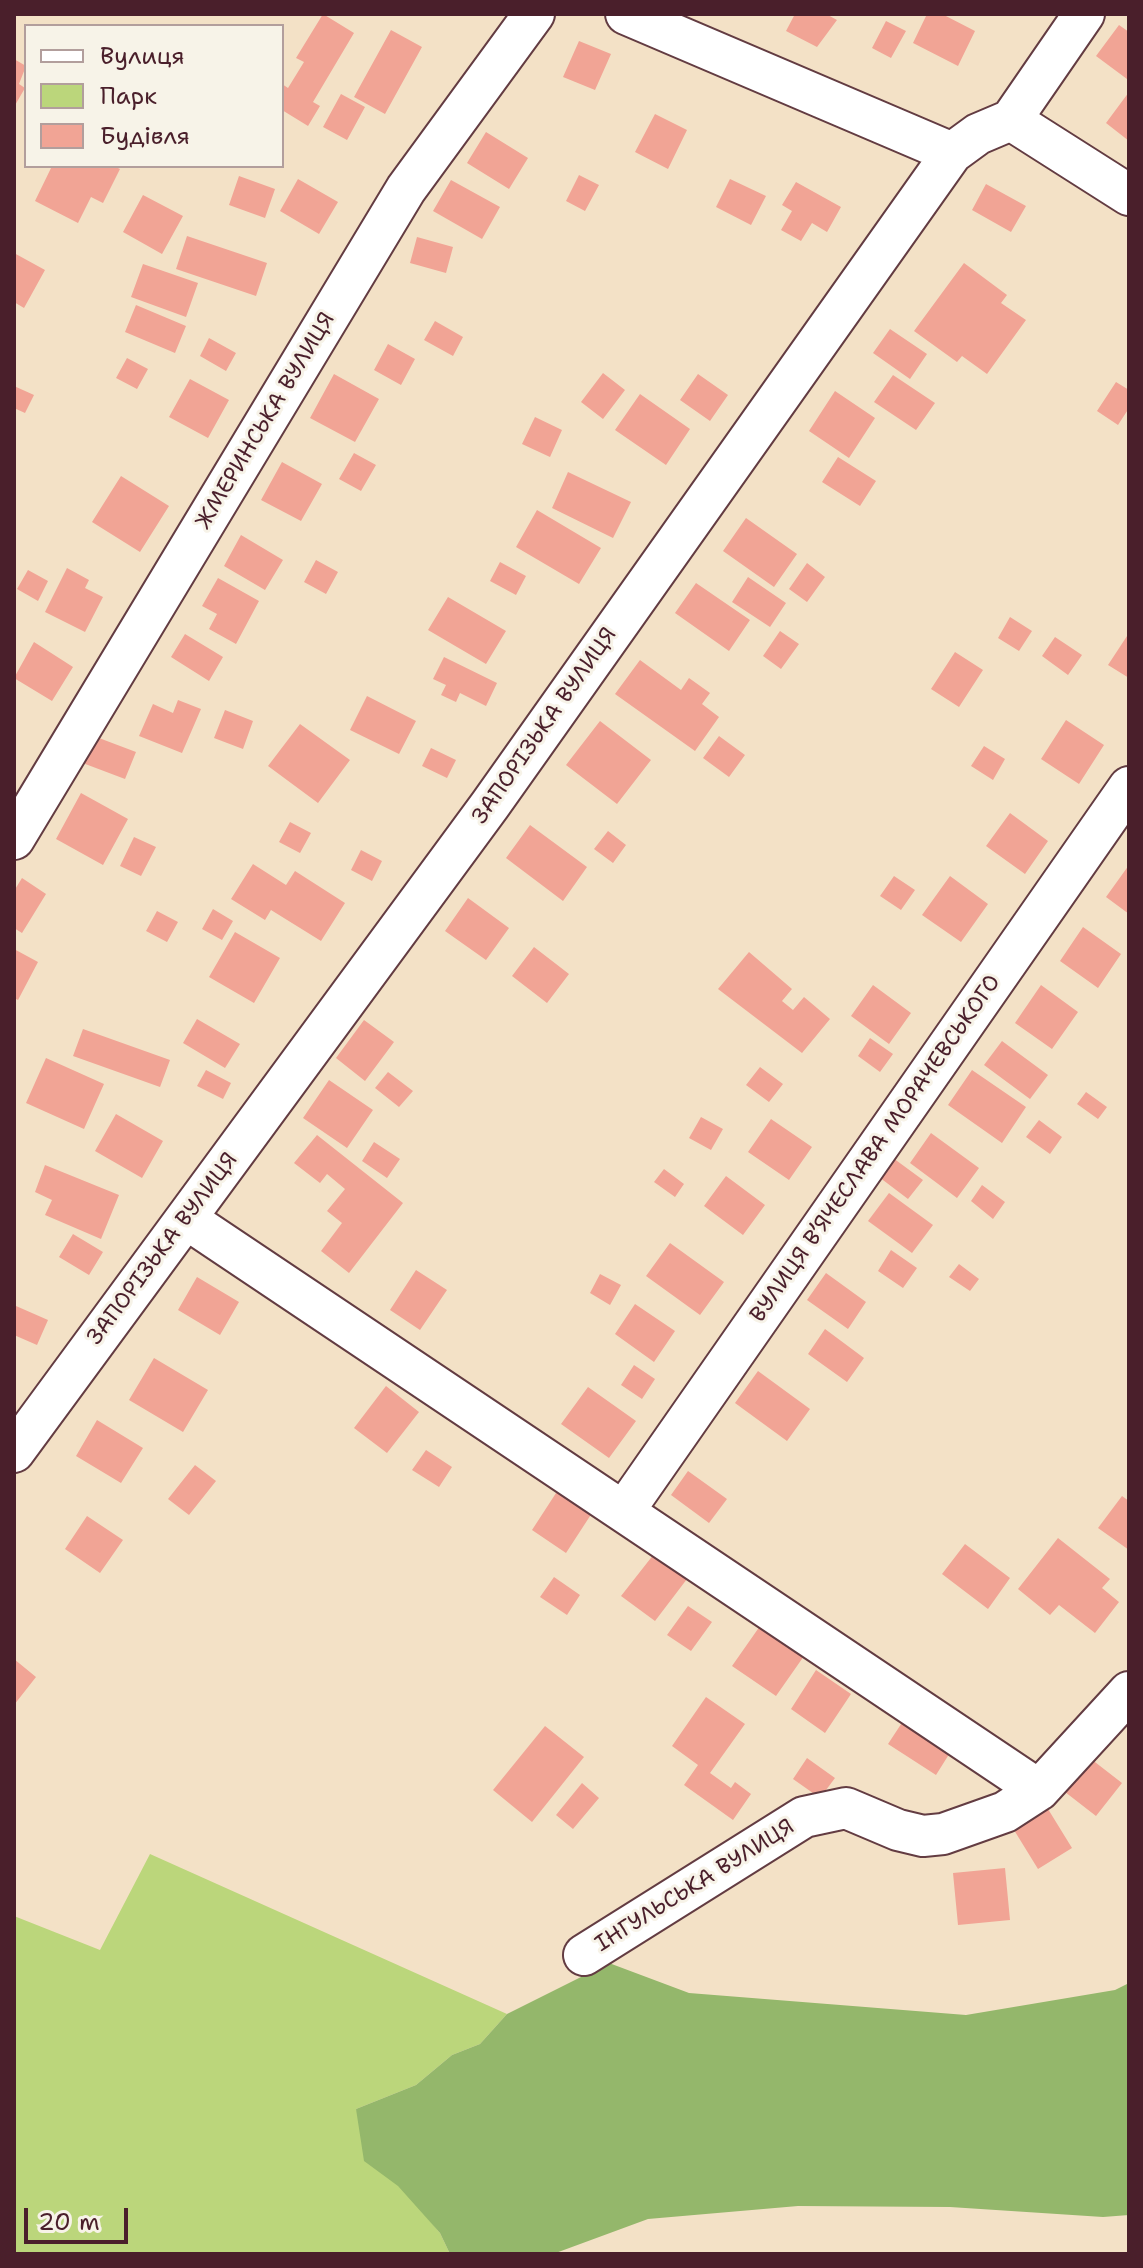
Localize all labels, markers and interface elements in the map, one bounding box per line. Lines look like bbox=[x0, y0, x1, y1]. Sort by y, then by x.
legend bbox=[24, 24, 284, 168]
text: Вулиця bbox=[100, 40, 185, 72]
text: Парк bbox=[100, 80, 157, 112]
text: Будівля bbox=[100, 120, 190, 152]
street label: ЖМЕРИНСЬКА ВУЛИЦЯ bbox=[191, 308, 341, 534]
street label: ЗАПОРІЗЬКА ВУЛИЦЯ bbox=[467, 623, 623, 829]
street label: ВУЛИЦЯ В’ЯЧЕСЛАВА МОРАЧЕВСЬКОГО bbox=[745, 970, 1007, 1328]
street label: ЗАПОРІЗЬКА ВУЛИЦЯ bbox=[82, 1148, 244, 1350]
street label: ІНГУЛЬСЬКА ВУЛИЦЯ bbox=[591, 1814, 799, 1958]
scale bar bbox=[28, 2192, 132, 2242]
text: 20 m bbox=[38, 2206, 100, 2238]

